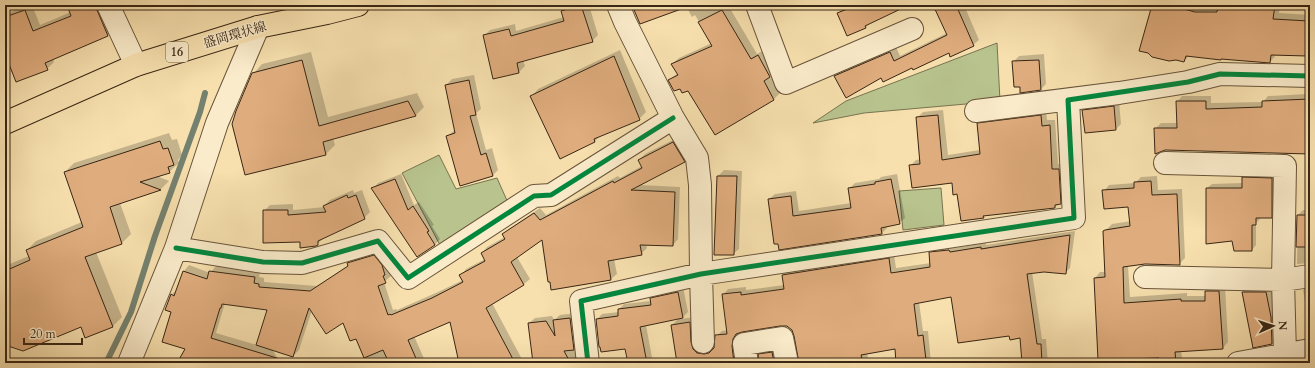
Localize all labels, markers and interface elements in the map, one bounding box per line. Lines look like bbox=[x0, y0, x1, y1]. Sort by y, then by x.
street label: 盛岡環状線 bbox=[201, 17, 269, 53]
road number: 16 bbox=[166, 42, 188, 62]
north arrow bbox=[1253, 306, 1293, 346]
scale bar bbox=[24, 320, 82, 346]
text: N bbox=[1275, 320, 1290, 331]
text: 20 m bbox=[30, 326, 57, 342]

